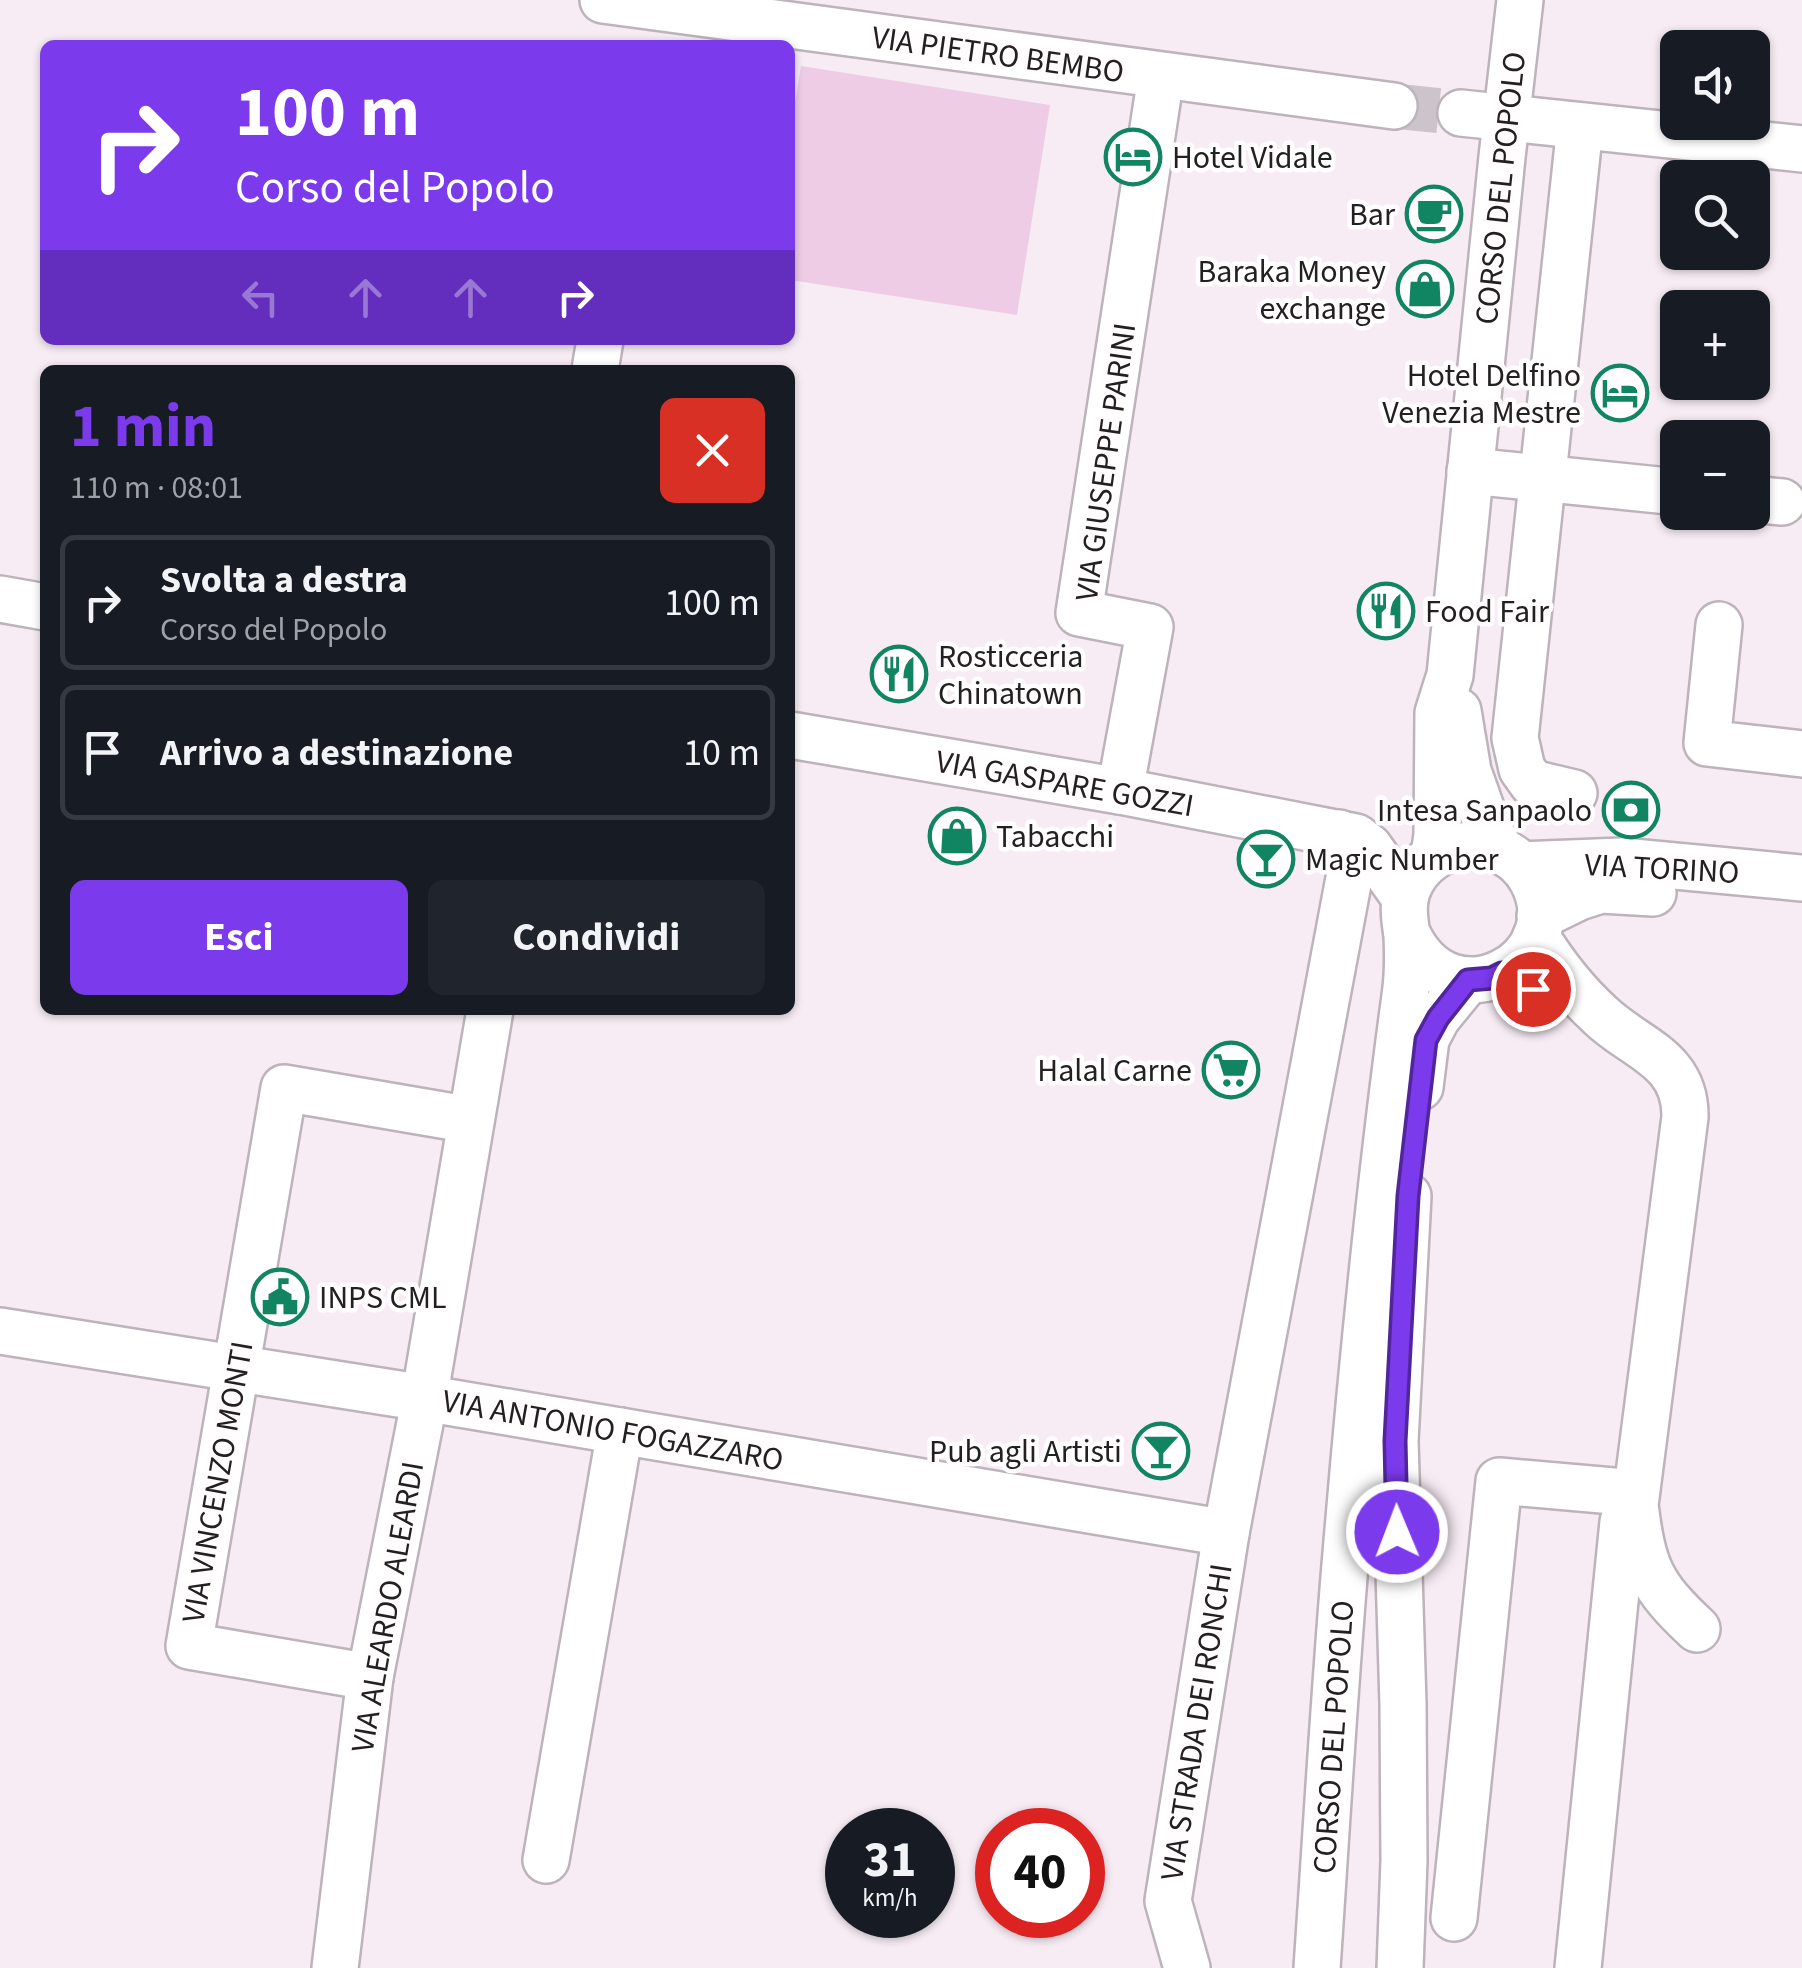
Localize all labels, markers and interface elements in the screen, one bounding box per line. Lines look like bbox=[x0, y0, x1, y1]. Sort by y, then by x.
street label: VIA PIETRO BEMBO bbox=[869, 15, 1127, 95]
map controls bbox=[1660, 30, 1770, 530]
button: sound bbox=[1660, 30, 1770, 140]
street label: CORSO DEL POPOLO bbox=[1464, 49, 1538, 327]
text: 100 m bbox=[235, 63, 420, 163]
icon: right bbox=[70, 80, 200, 210]
hotel icon: Hotel Vidale bbox=[1103, 127, 1163, 187]
place label: Hotel Vidale bbox=[1172, 135, 1333, 181]
text: Corso del Popolo bbox=[235, 156, 555, 220]
button: search bbox=[1660, 160, 1770, 270]
cafe icon: Bar bbox=[1404, 184, 1464, 244]
place label: Bar bbox=[1349, 192, 1396, 238]
place label: Baraka Money exchange bbox=[1197, 249, 1386, 332]
shop icon: Baraka Money exchange bbox=[1395, 259, 1455, 319]
icon: left bbox=[233, 270, 288, 325]
icon: ahead bbox=[338, 270, 393, 325]
icon: ahead bbox=[443, 270, 498, 325]
icon: right bbox=[548, 270, 603, 325]
button: + bbox=[1660, 290, 1770, 400]
street label: VIA GIUSEPPE PARINI bbox=[1064, 320, 1148, 604]
place label: Hotel Delfino Venezia Mestre bbox=[1382, 353, 1581, 436]
hotel icon: Hotel Delfino Venezia Mestre bbox=[1590, 363, 1650, 423]
text: 1 min bbox=[70, 385, 216, 470]
button: close bbox=[660, 398, 765, 503]
button: − bbox=[1660, 420, 1770, 530]
text: 110 m · 08:01 bbox=[70, 465, 243, 511]
text: Svolta a destra bbox=[160, 553, 408, 607]
icon: right bbox=[75, 575, 130, 630]
text: 100 m bbox=[664, 576, 760, 630]
restaurant icon: Food Fair bbox=[1356, 581, 1416, 641]
place label: Food Fair bbox=[1425, 589, 1550, 635]
text: Corso del Popolo bbox=[160, 607, 387, 653]
place label: Rosticceria Chinatown bbox=[938, 634, 1083, 717]
restaurant icon: Rosticceria Chinatown bbox=[869, 644, 929, 704]
icon: arrive bbox=[75, 725, 130, 780]
text: Arrivo a destinazione bbox=[160, 726, 513, 780]
text: 10 m bbox=[683, 726, 760, 780]
street label: VIA GASPARE GOZZI bbox=[932, 739, 1197, 829]
bank icon: Intesa Sanpaolo bbox=[1601, 780, 1661, 840]
place label: Intesa Sanpaolo bbox=[1377, 788, 1592, 834]
shop icon: Tabacchi bbox=[927, 806, 987, 866]
place label: Tabacchi bbox=[996, 814, 1114, 860]
bar icon: Magic Number bbox=[1236, 829, 1296, 889]
place label: Magic Number bbox=[1305, 837, 1500, 883]
street label: VIA TORINO bbox=[1583, 842, 1740, 896]
button: Esci bbox=[70, 880, 408, 995]
button: Condividi bbox=[428, 880, 765, 995]
pin bbox=[1491, 947, 1576, 1032]
icon: arrive bbox=[1506, 962, 1561, 1017]
supermarket icon: Halal Carne bbox=[1201, 1040, 1261, 1100]
place label: Halal Carne bbox=[1037, 1048, 1192, 1094]
public building icon: INPS CML bbox=[250, 1267, 310, 1327]
place label: INPS CML bbox=[319, 1275, 447, 1321]
street label: VIA VINCENZO MONTI bbox=[171, 1338, 265, 1627]
street label: VIA ANTONIO FOGAZZARO bbox=[439, 1378, 787, 1484]
bar icon: Pub agli Artisti bbox=[1131, 1421, 1191, 1481]
place label: Pub agli Artisti bbox=[929, 1429, 1122, 1475]
street label: VIA ALEARDO ALEARDI bbox=[340, 1458, 436, 1756]
position arrow bbox=[1345, 1480, 1449, 1584]
street label: VIA STRADA DEI RONCHI bbox=[1149, 1561, 1245, 1884]
street label: CORSO DEL POPOLO bbox=[1301, 1599, 1367, 1875]
speed limit sign: 40 bbox=[975, 1808, 1105, 1938]
text: 31 bbox=[864, 1825, 916, 1896]
text: km/h bbox=[862, 1880, 918, 1916]

